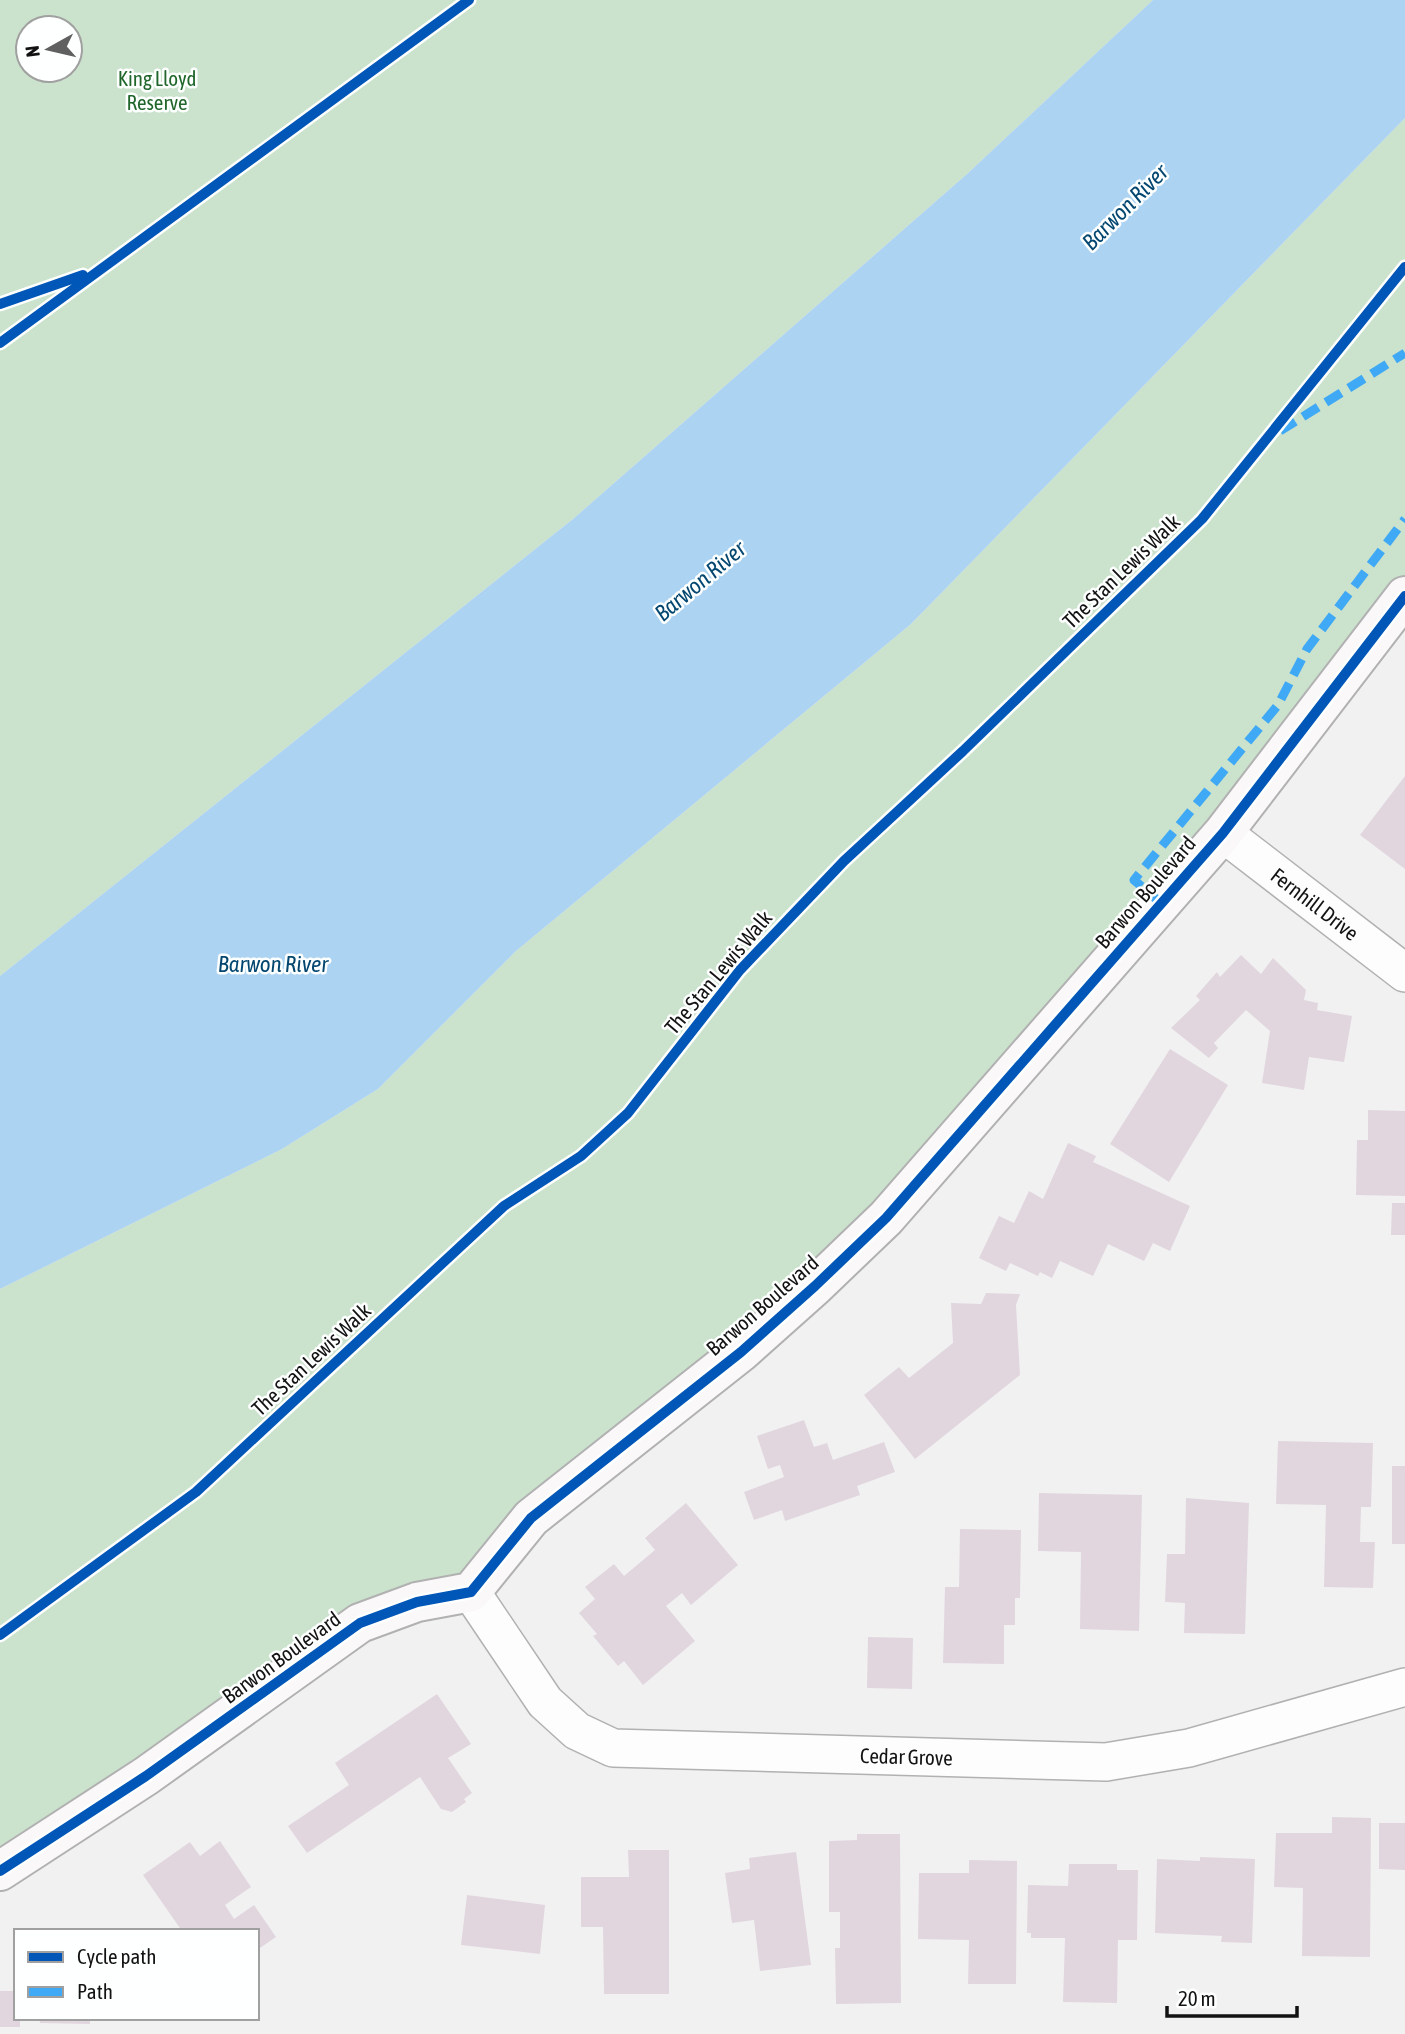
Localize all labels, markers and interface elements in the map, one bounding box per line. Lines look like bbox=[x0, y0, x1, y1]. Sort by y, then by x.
north arrow bbox=[14, 14, 84, 84]
text: N bbox=[20, 44, 44, 58]
park label: King Lloyd Reserve bbox=[118, 66, 196, 114]
water label: Barwon River bbox=[1077, 158, 1174, 255]
street label: The Stan Lewis Walk bbox=[1057, 509, 1185, 633]
water label: Barwon River bbox=[649, 535, 752, 626]
street label: Barwon Boulevard bbox=[1090, 831, 1200, 953]
street label: Fernhill Drive bbox=[1266, 863, 1363, 945]
street label: The Stan Lewis Walk bbox=[660, 906, 776, 1038]
water label: Barwon River bbox=[218, 951, 329, 977]
street label: Barwon Boulevard bbox=[701, 1250, 823, 1360]
street label: The Stan Lewis Walk bbox=[247, 1298, 375, 1420]
street label: Barwon Boulevard bbox=[217, 1606, 345, 1708]
street label: Cedar Grove bbox=[860, 1743, 953, 1770]
legend bbox=[14, 1929, 259, 2020]
text: Cycle path bbox=[77, 1944, 156, 1968]
scale bar bbox=[1167, 1974, 1296, 2018]
text: Path bbox=[77, 1979, 113, 2003]
text: 20 m bbox=[1178, 1986, 1216, 2010]

